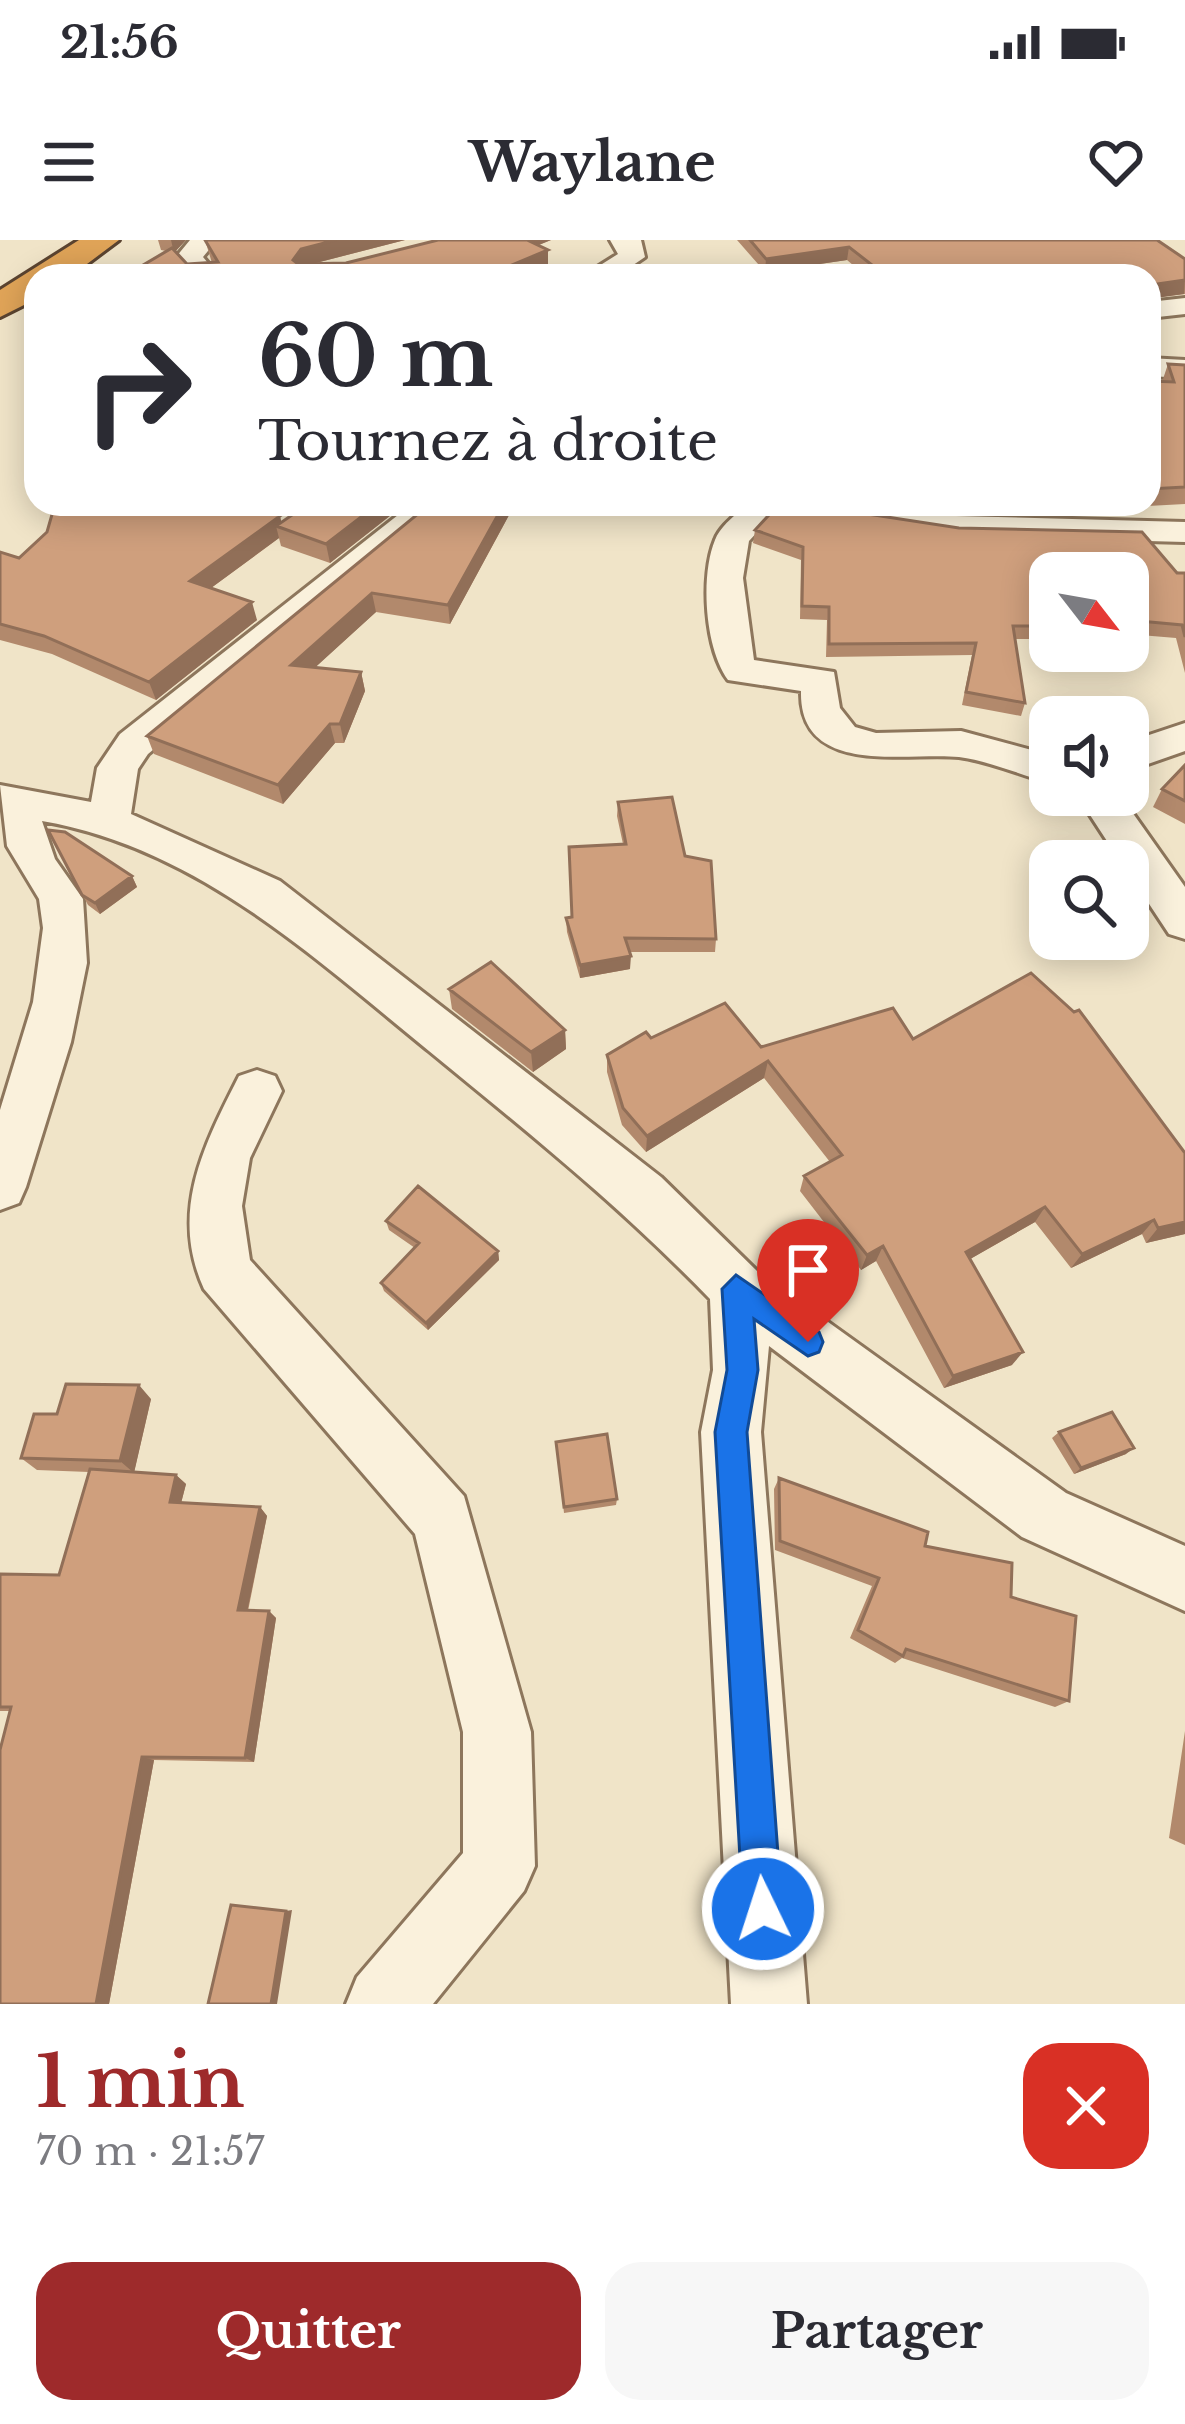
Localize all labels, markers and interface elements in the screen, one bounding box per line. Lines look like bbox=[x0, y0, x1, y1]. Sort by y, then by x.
text: 21:56 bbox=[60, 14, 179, 70]
icon: menu bbox=[36, 129, 102, 195]
text: Waylane bbox=[469, 129, 716, 196]
icon: heart bbox=[1083, 129, 1149, 195]
text: 60 m bbox=[258, 305, 493, 409]
icon: right bbox=[60, 312, 216, 468]
text: Tournez à droite bbox=[258, 408, 718, 475]
north arrow bbox=[1029, 552, 1149, 672]
map controls bbox=[1029, 552, 1149, 960]
button: sound bbox=[1029, 696, 1149, 816]
button: search bbox=[1029, 840, 1149, 960]
pin bbox=[757, 1219, 859, 1342]
icon: arrive bbox=[775, 1237, 841, 1303]
position arrow bbox=[700, 1846, 826, 1972]
text: 1 min bbox=[36, 2037, 245, 2126]
button: close bbox=[1023, 2043, 1149, 2169]
text: 70 m · 21:57 bbox=[36, 2127, 264, 2176]
button: Quitter bbox=[36, 2262, 581, 2400]
button: Partager bbox=[605, 2262, 1149, 2400]

